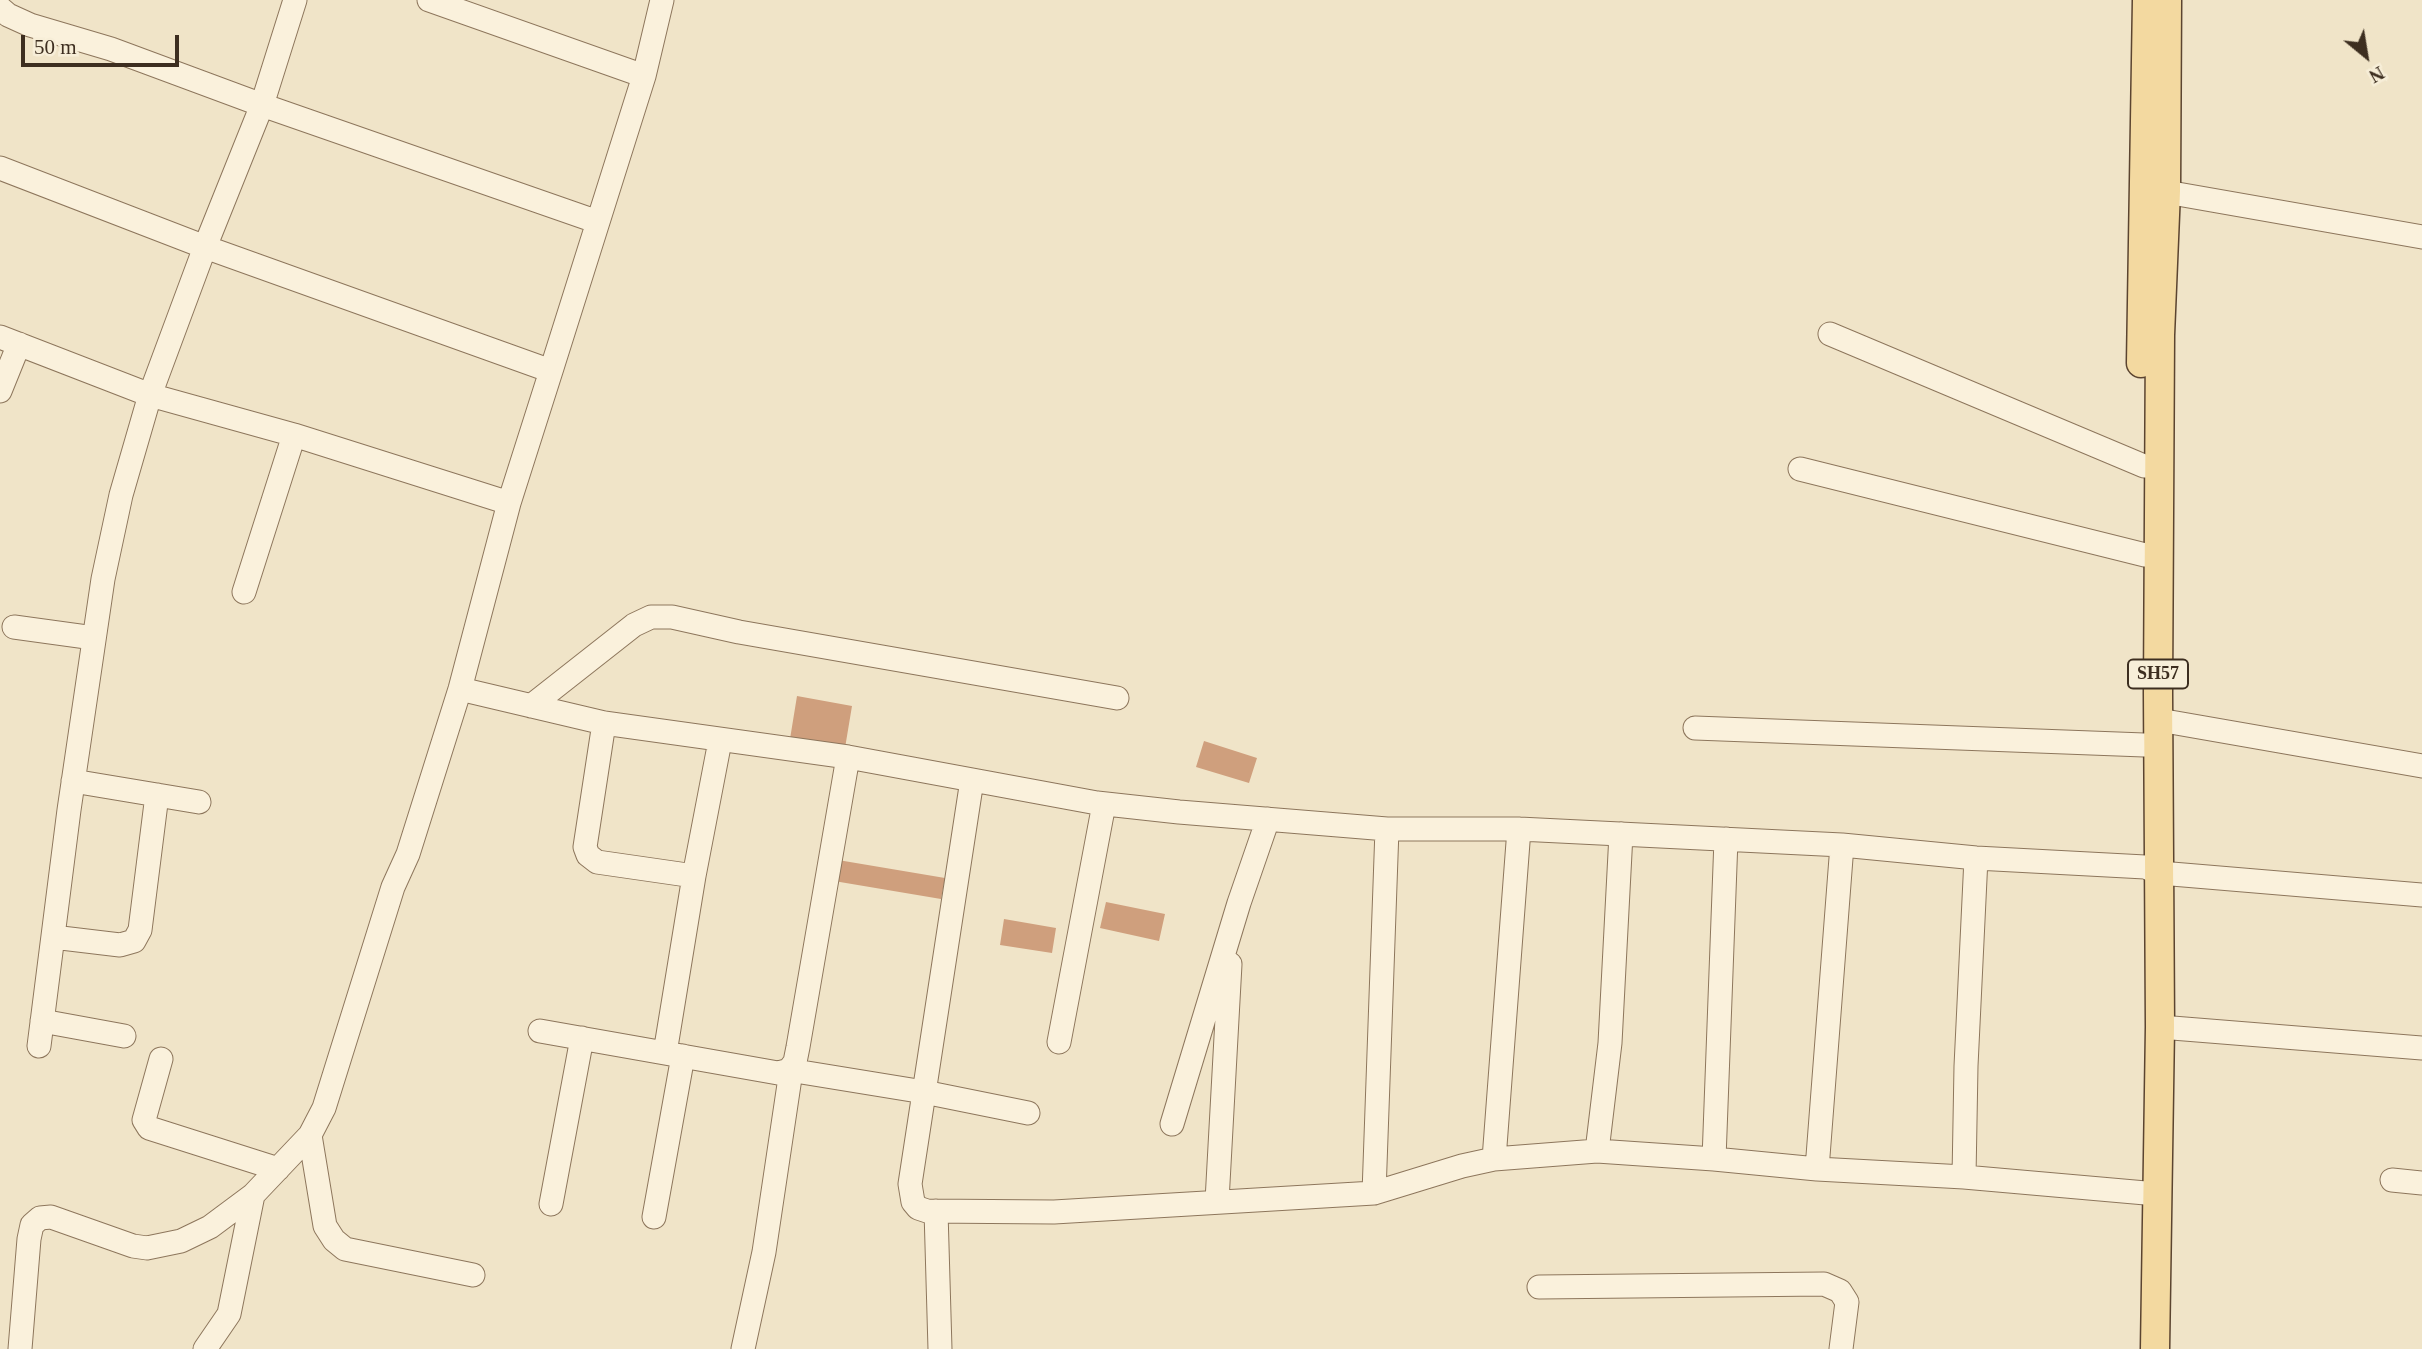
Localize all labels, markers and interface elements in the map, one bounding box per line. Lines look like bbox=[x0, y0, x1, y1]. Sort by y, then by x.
scale bar bbox=[24, 21, 182, 65]
north arrow bbox=[2331, 21, 2401, 91]
text: 50 m bbox=[34, 35, 77, 59]
text: N bbox=[2366, 62, 2388, 87]
road number: SH57 bbox=[2128, 660, 2188, 688]

